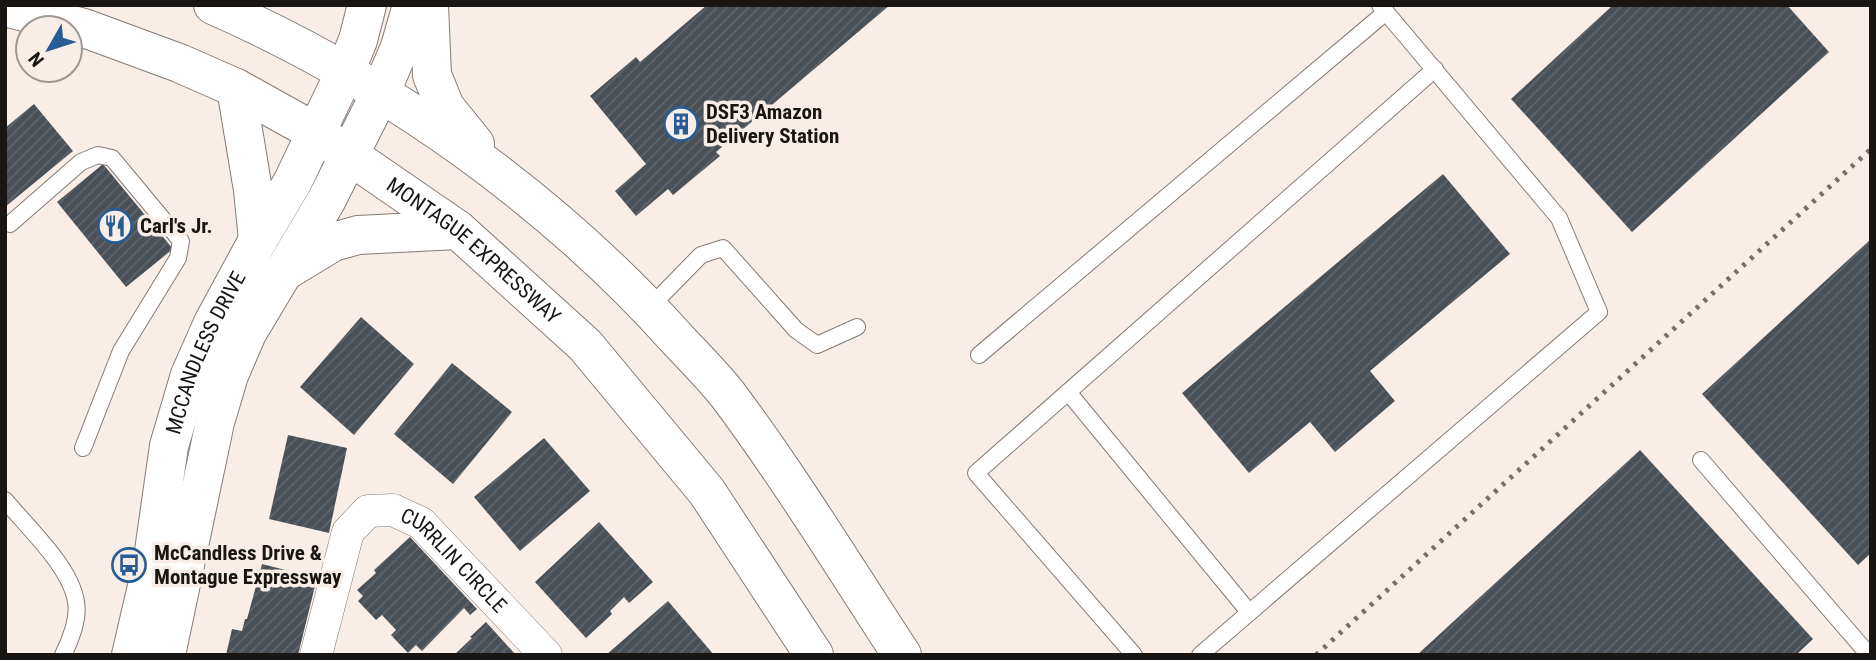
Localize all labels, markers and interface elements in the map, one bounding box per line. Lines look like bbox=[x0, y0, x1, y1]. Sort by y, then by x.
north arrow bbox=[14, 14, 84, 84]
text: N bbox=[24, 48, 49, 71]
place label: DSF3 Amazon Delivery Station bbox=[706, 100, 839, 148]
building icon: DSF3 Amazon Delivery Station bbox=[662, 105, 700, 143]
street label: MONTAGUE EXPRESSWAY bbox=[382, 173, 565, 329]
restaurant icon: Carl's Jr. bbox=[96, 207, 134, 245]
place label: Carl's Jr. bbox=[140, 214, 213, 238]
street label: MCCANDLESS DRIVE bbox=[161, 267, 251, 437]
street label: CURRLIN CIRCLE bbox=[397, 503, 511, 618]
place label: McCandless Drive & Montague Expressway bbox=[154, 541, 342, 589]
bus stop icon: McCandless Drive & Montague Expressway bbox=[110, 546, 148, 584]

